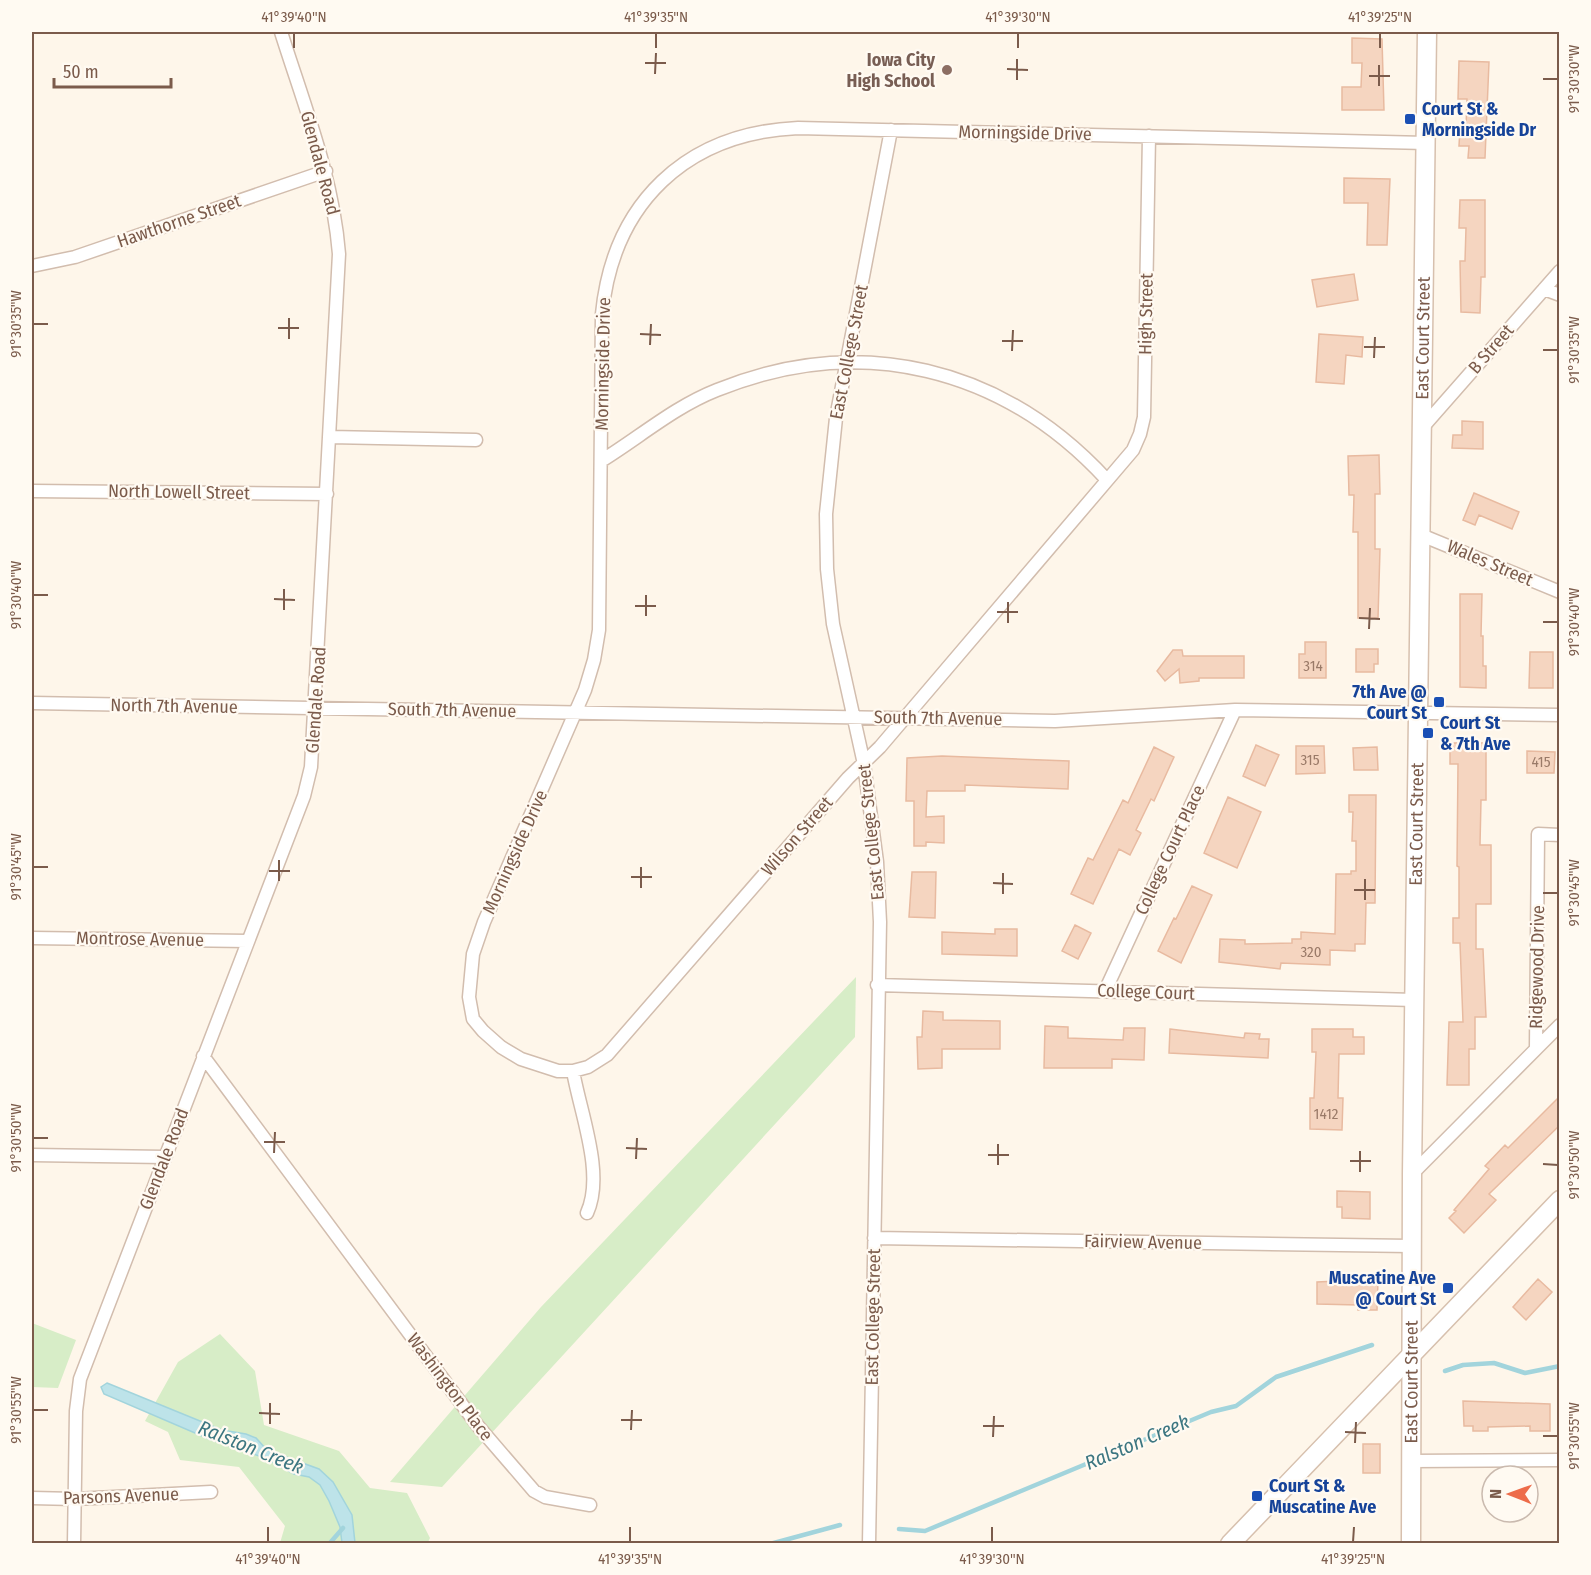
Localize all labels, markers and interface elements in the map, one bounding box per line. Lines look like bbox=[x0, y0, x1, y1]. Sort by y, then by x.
text: 41°39'40"N bbox=[261, 8, 327, 26]
text: 41°39'35"N bbox=[624, 8, 688, 26]
text: 41°39'30"N bbox=[985, 8, 1051, 26]
text: 41°39'25"N bbox=[1348, 8, 1412, 26]
text: 91°30'30"W bbox=[1565, 45, 1583, 113]
place label: Iowa City High School bbox=[847, 49, 935, 92]
scale bar bbox=[54, 51, 171, 89]
text: 50 m bbox=[63, 61, 99, 83]
marker: Iowa City High School bbox=[940, 63, 954, 77]
place label: Court St & Morningside Dr bbox=[1422, 98, 1536, 141]
street label: Glendale Road bbox=[296, 109, 344, 217]
marker: Court St & Morningside Dr bbox=[1403, 112, 1417, 126]
street label: Morningside Drive bbox=[958, 121, 1092, 145]
street label: Hawthorne Street bbox=[114, 189, 244, 252]
street label: High Street bbox=[1134, 273, 1158, 355]
street label: East Court Street bbox=[1411, 276, 1435, 400]
street label: East College Street bbox=[825, 283, 873, 421]
text: 91°30'35"W bbox=[7, 290, 25, 358]
street label: Morningside Drive bbox=[591, 297, 615, 431]
text: 91°30'35"W bbox=[1565, 316, 1583, 384]
street label: B Street bbox=[1464, 320, 1519, 378]
street label: North Lowell Street bbox=[108, 480, 250, 504]
street label: Wales Street bbox=[1444, 535, 1536, 591]
text: 91°30'40"W bbox=[7, 561, 25, 629]
text: 91°30'40"W bbox=[1565, 588, 1583, 656]
street label: Glendale Road bbox=[301, 646, 331, 754]
house number: 314 bbox=[1303, 657, 1323, 675]
place label: 7th Ave @ Court St bbox=[1352, 681, 1428, 724]
street label: North 7th Avenue bbox=[110, 694, 238, 718]
marker: 7th Ave @ Court St bbox=[1432, 695, 1446, 709]
street label: South 7th Avenue bbox=[388, 698, 516, 722]
street label: South 7th Avenue bbox=[874, 706, 1002, 730]
place label: Court St & 7th Ave bbox=[1440, 712, 1511, 755]
marker: Court St & 7th Ave bbox=[1421, 726, 1435, 740]
house number: 315 bbox=[1300, 751, 1320, 769]
house number: 415 bbox=[1531, 753, 1551, 771]
street label: East Court Street bbox=[1405, 762, 1428, 886]
street label: East College Street bbox=[853, 763, 889, 901]
street label: College Court Place bbox=[1130, 781, 1210, 918]
street label: Morningside Drive bbox=[478, 786, 552, 917]
street label: Wilson Street bbox=[757, 792, 837, 880]
text: 91°30'45"W bbox=[7, 833, 25, 901]
text: 91°30'45"W bbox=[1565, 859, 1583, 927]
street label: Ridgewood Drive bbox=[1525, 905, 1549, 1029]
street label: Montrose Avenue bbox=[76, 927, 204, 951]
house number: 320 bbox=[1300, 943, 1322, 961]
street label: College Court bbox=[1097, 979, 1195, 1005]
text: 91°30'50"W bbox=[7, 1104, 25, 1172]
street label: Glendale Road bbox=[135, 1105, 193, 1213]
house number: 1412 bbox=[1314, 1105, 1339, 1123]
text: 91°30'50"W bbox=[1565, 1131, 1583, 1199]
street label: Fairview Avenue bbox=[1084, 1230, 1202, 1254]
street label: East College Street bbox=[861, 1248, 885, 1386]
place label: Muscatine Ave @ Court St bbox=[1329, 1267, 1437, 1310]
marker: Muscatine Ave @ Court St bbox=[1441, 1281, 1455, 1295]
street label: East Court Street bbox=[1400, 1320, 1423, 1444]
street label: Washington Place bbox=[402, 1329, 498, 1445]
text: 91°30'55"W bbox=[7, 1376, 25, 1444]
text: 91°30'55"W bbox=[1565, 1402, 1583, 1470]
water label: Ralston Creek bbox=[1081, 1409, 1193, 1475]
water label: Ralston Creek bbox=[195, 1415, 307, 1479]
north arrow bbox=[1480, 1464, 1540, 1524]
place label: Court St & Muscatine Ave bbox=[1269, 1475, 1376, 1518]
street label: Parsons Avenue bbox=[63, 1483, 179, 1509]
marker: Court St & Muscatine Ave bbox=[1250, 1489, 1264, 1503]
text: N bbox=[1486, 1489, 1505, 1499]
text: 41°39'40"N bbox=[235, 1550, 301, 1568]
text: 41°39'35"N bbox=[598, 1550, 662, 1568]
text: 41°39'30"N bbox=[959, 1550, 1025, 1568]
text: 41°39'25"N bbox=[1321, 1550, 1385, 1568]

